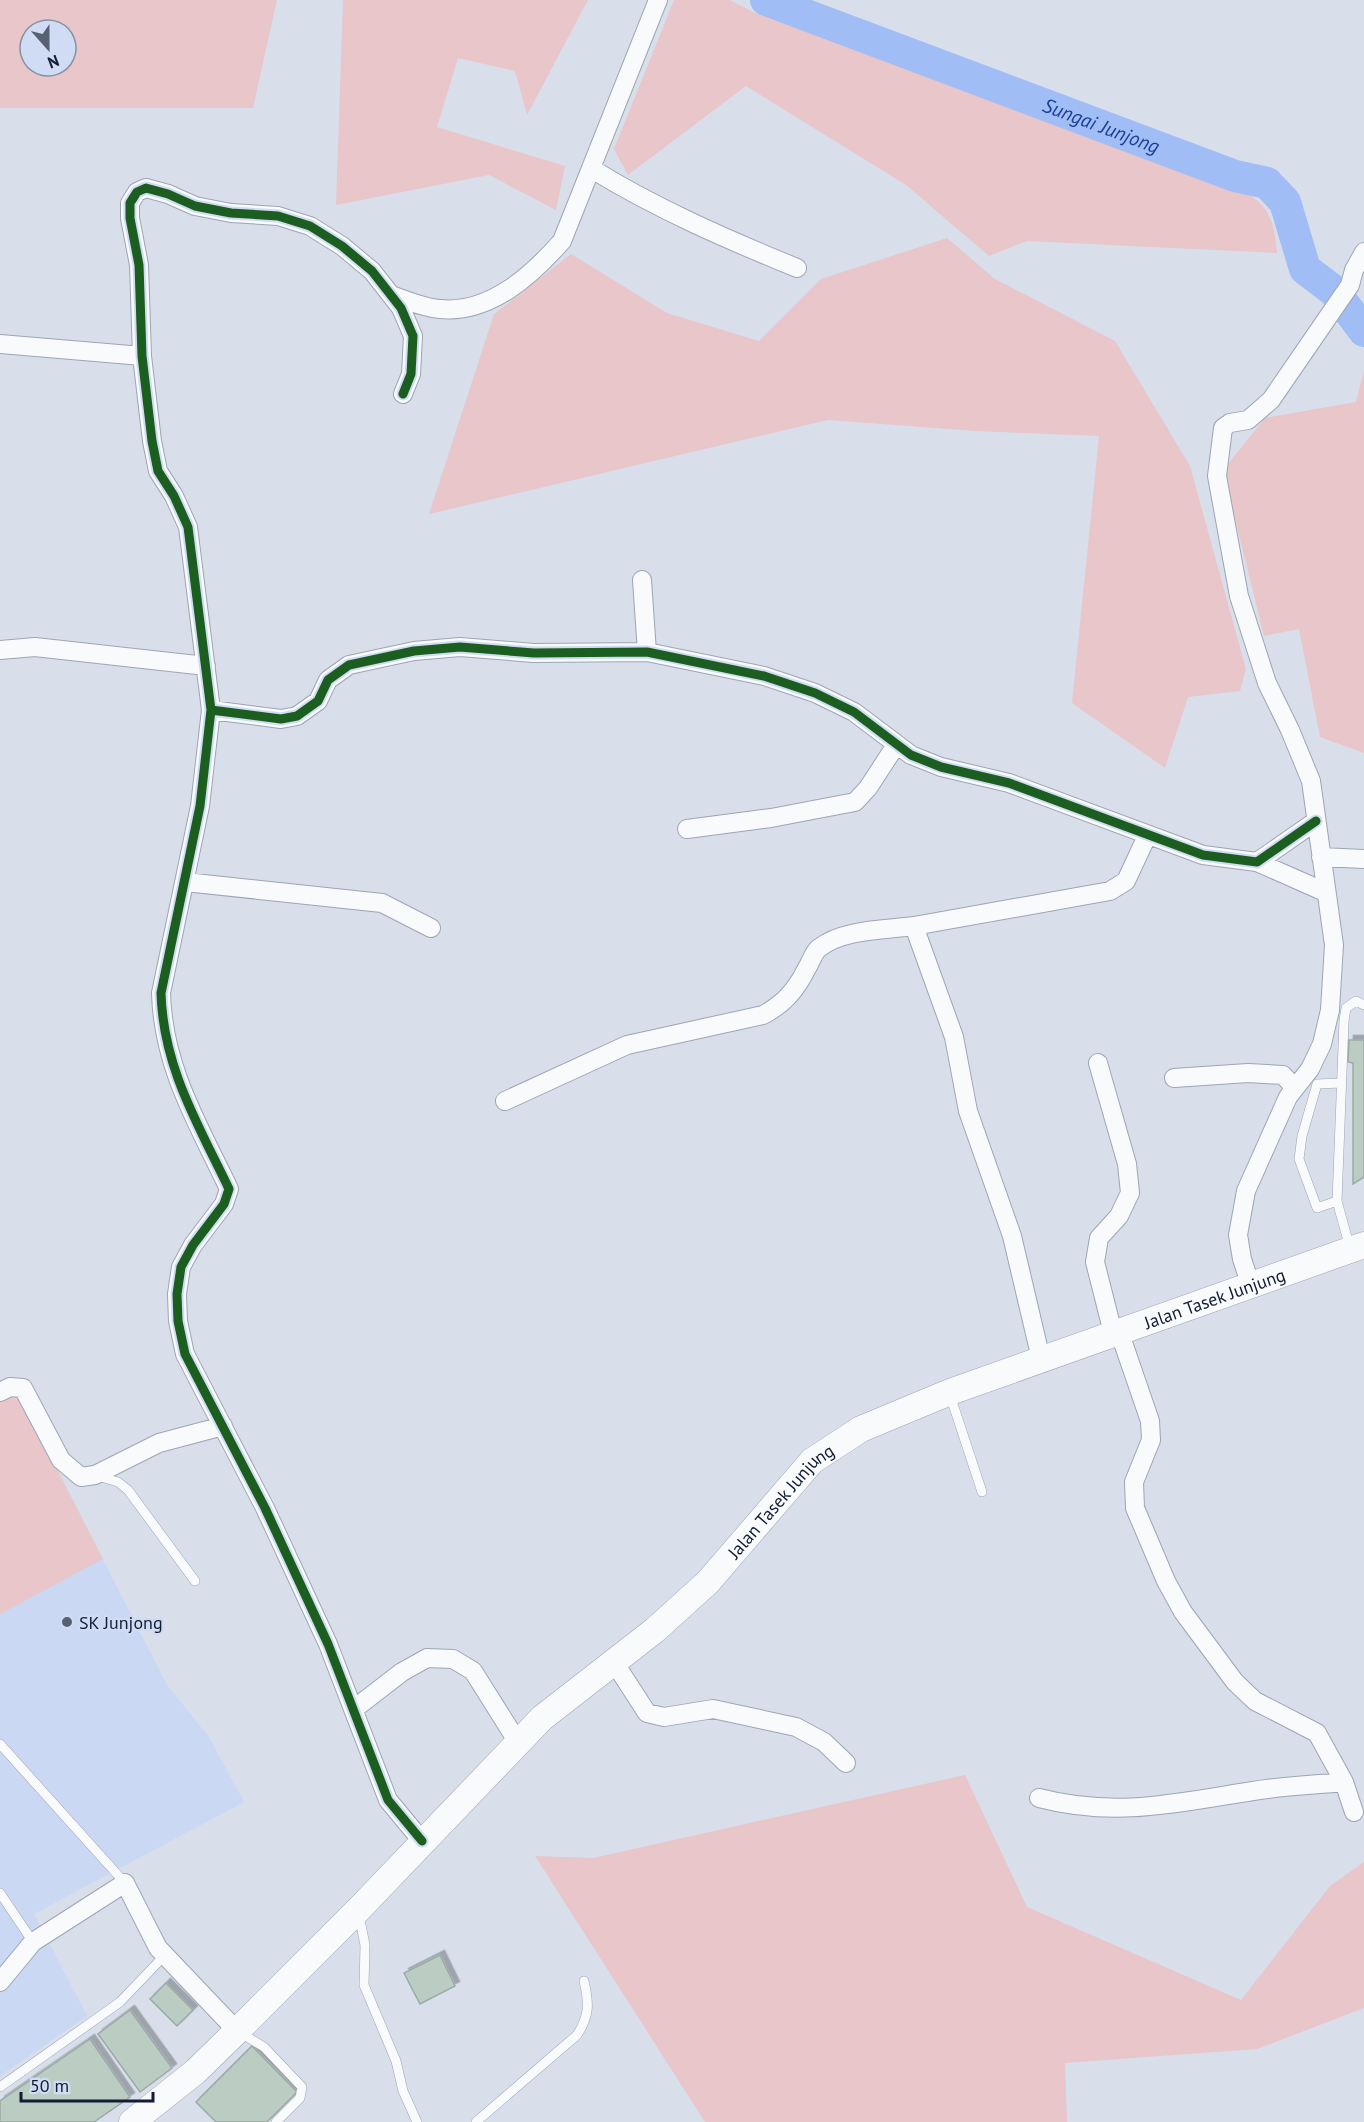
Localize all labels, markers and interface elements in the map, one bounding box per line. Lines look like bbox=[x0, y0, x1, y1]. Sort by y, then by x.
north arrow bbox=[18, 18, 78, 78]
text: N bbox=[45, 51, 62, 73]
water label: Sungai Junjong bbox=[1039, 92, 1163, 160]
street label: Jalan Tasek Junjung bbox=[1140, 1262, 1288, 1334]
street label: Jalan Tasek Junjung bbox=[721, 1438, 838, 1564]
place label: SK Junjong bbox=[79, 1611, 163, 1634]
marker: SK Junjong bbox=[60, 1615, 74, 1629]
scale bar bbox=[21, 2065, 153, 2103]
text: 50 m bbox=[30, 2074, 69, 2097]

